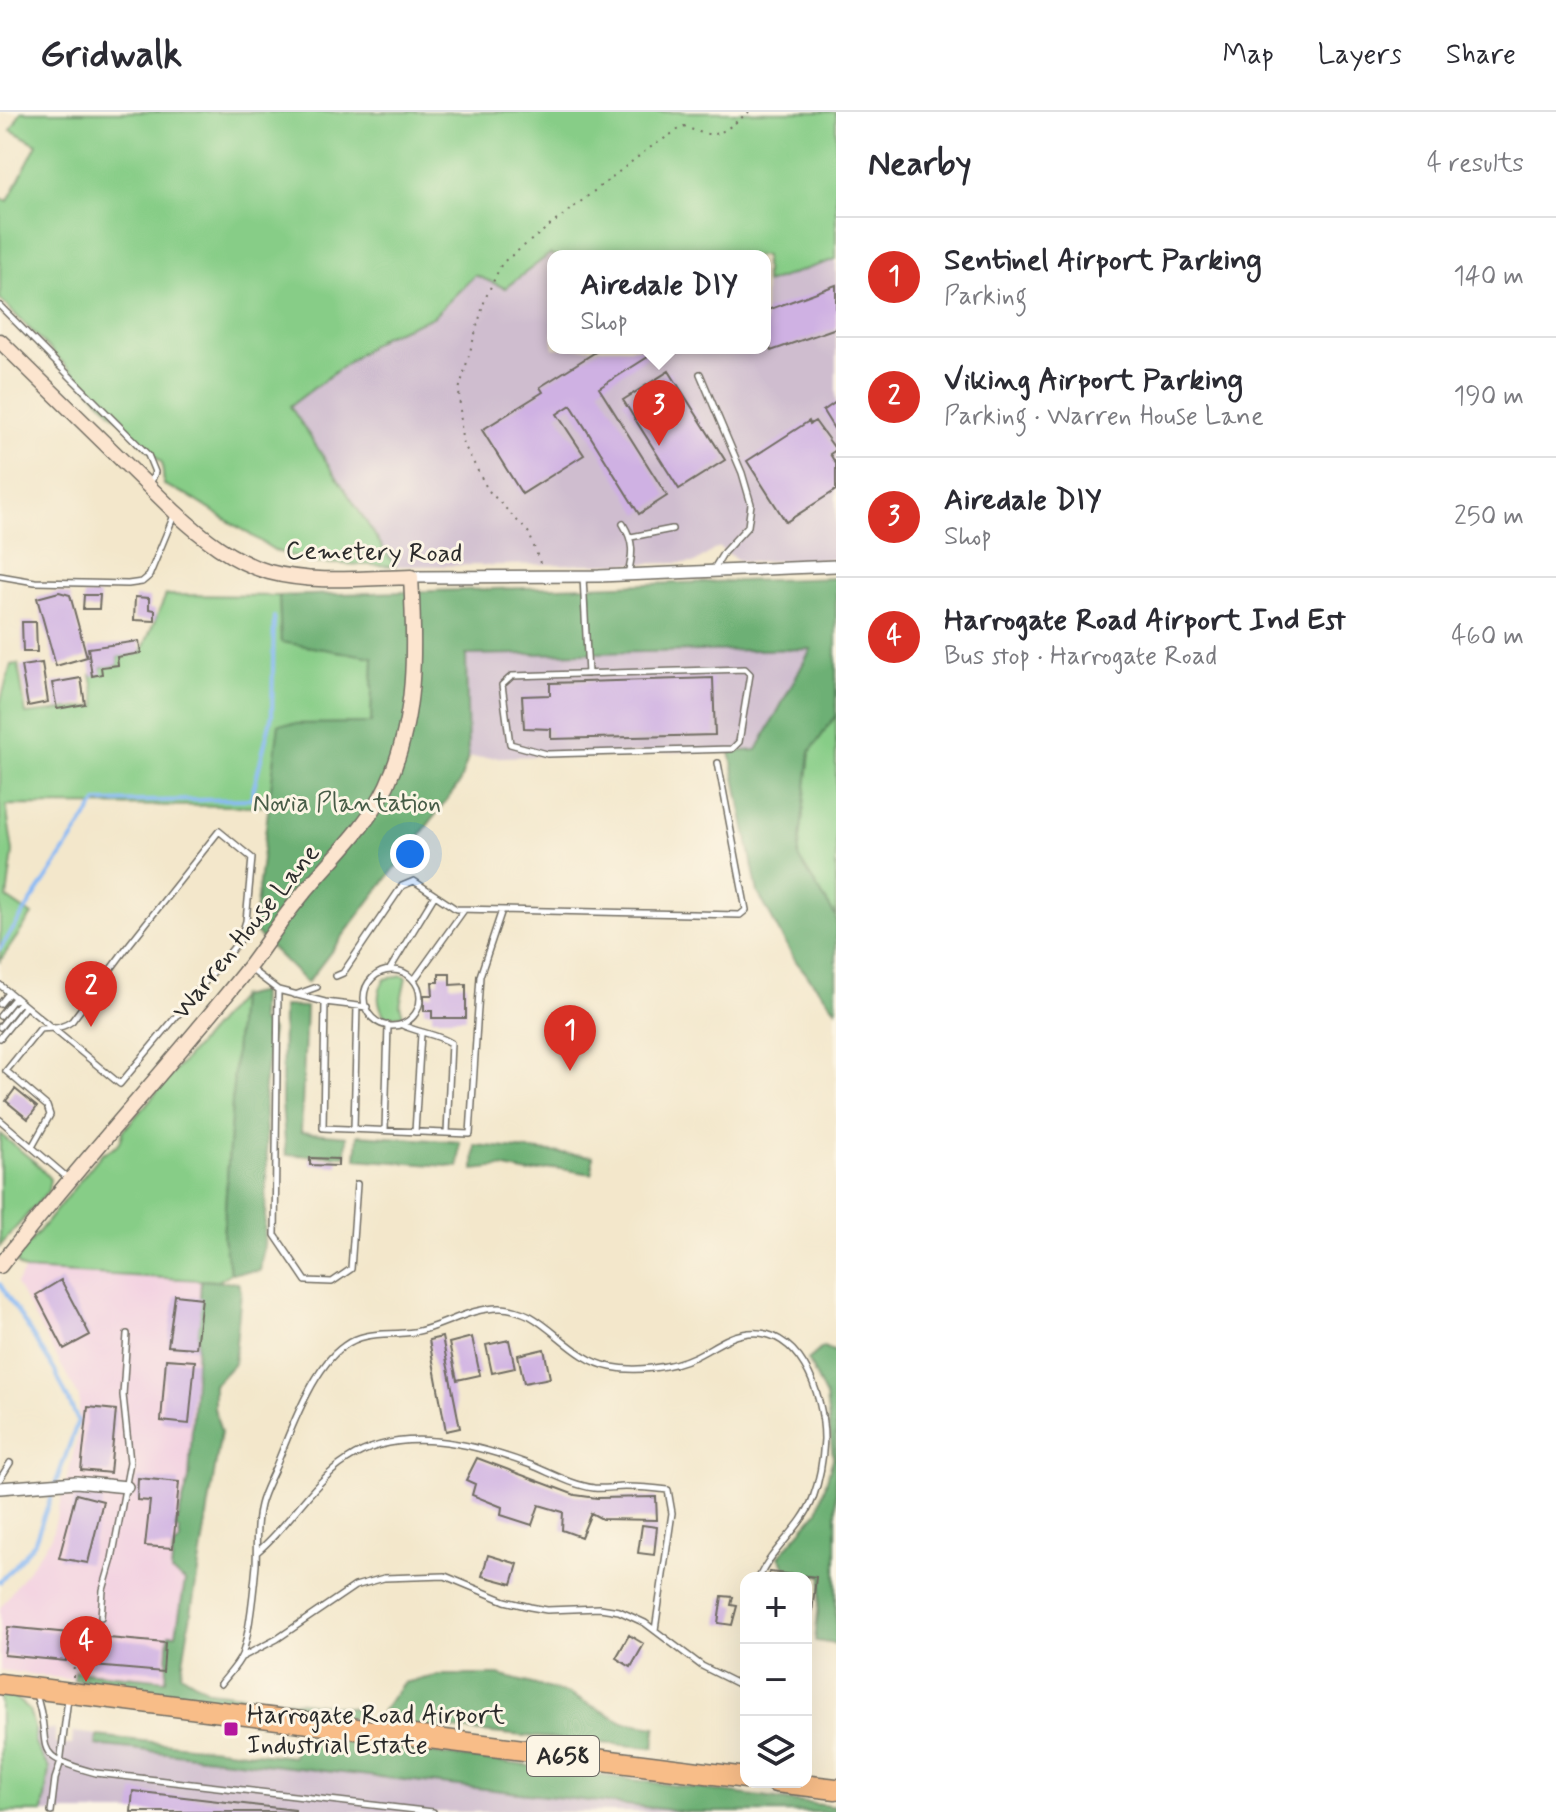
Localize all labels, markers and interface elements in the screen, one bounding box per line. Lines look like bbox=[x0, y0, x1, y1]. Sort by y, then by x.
text: Gridwalk bbox=[40, 31, 182, 80]
text: Map bbox=[1223, 37, 1274, 74]
text: Layers bbox=[1318, 37, 1402, 74]
text: Share bbox=[1446, 37, 1516, 74]
text: Nearby bbox=[868, 142, 972, 187]
text: 4 results bbox=[1427, 147, 1524, 181]
text: Sentinel Airport Parking bbox=[944, 241, 1262, 280]
popup bbox=[547, 250, 771, 354]
text: 1 bbox=[888, 260, 900, 294]
text: 140 m bbox=[1453, 260, 1524, 294]
text: Airedale DIY bbox=[580, 266, 738, 305]
text: Parking bbox=[944, 280, 1027, 314]
text: Shop bbox=[580, 305, 628, 339]
text: Viking Airport Parking bbox=[944, 361, 1243, 400]
pin: 3 bbox=[633, 380, 685, 446]
text: 2 bbox=[888, 380, 900, 414]
text: 190 m bbox=[1454, 380, 1524, 414]
text: Parking · Warren House Lane bbox=[944, 400, 1264, 434]
text: Airedale DIY bbox=[944, 481, 1101, 520]
text: 3 bbox=[888, 500, 900, 534]
text: 250 m bbox=[1454, 500, 1524, 534]
text: Shop bbox=[944, 520, 992, 554]
street label: Cemetery Road bbox=[285, 534, 463, 572]
text: Harrogate Road Airport Ind Est bbox=[944, 601, 1346, 640]
text: 4 bbox=[886, 620, 902, 654]
text: 460 m bbox=[1451, 620, 1524, 654]
text: Bus stop · Harrogate Road bbox=[944, 640, 1217, 674]
park label: Novia Plantation bbox=[253, 787, 441, 821]
your location bbox=[390, 834, 430, 874]
street label: Warren House Lane bbox=[165, 837, 328, 1027]
pin: 2 bbox=[65, 961, 117, 1027]
pin: 1 bbox=[544, 1005, 596, 1071]
map controls bbox=[740, 1572, 812, 1788]
button: + bbox=[740, 1572, 812, 1644]
pin: 4 bbox=[60, 1616, 112, 1682]
button: − bbox=[740, 1644, 812, 1716]
place label: Harrogate Road Airport Industrial Estate bbox=[247, 1699, 505, 1763]
button: layers bbox=[740, 1716, 812, 1788]
marker: Harrogate Road Airport Industrial Estate bbox=[222, 1720, 240, 1738]
road number: A658 bbox=[527, 1736, 599, 1776]

